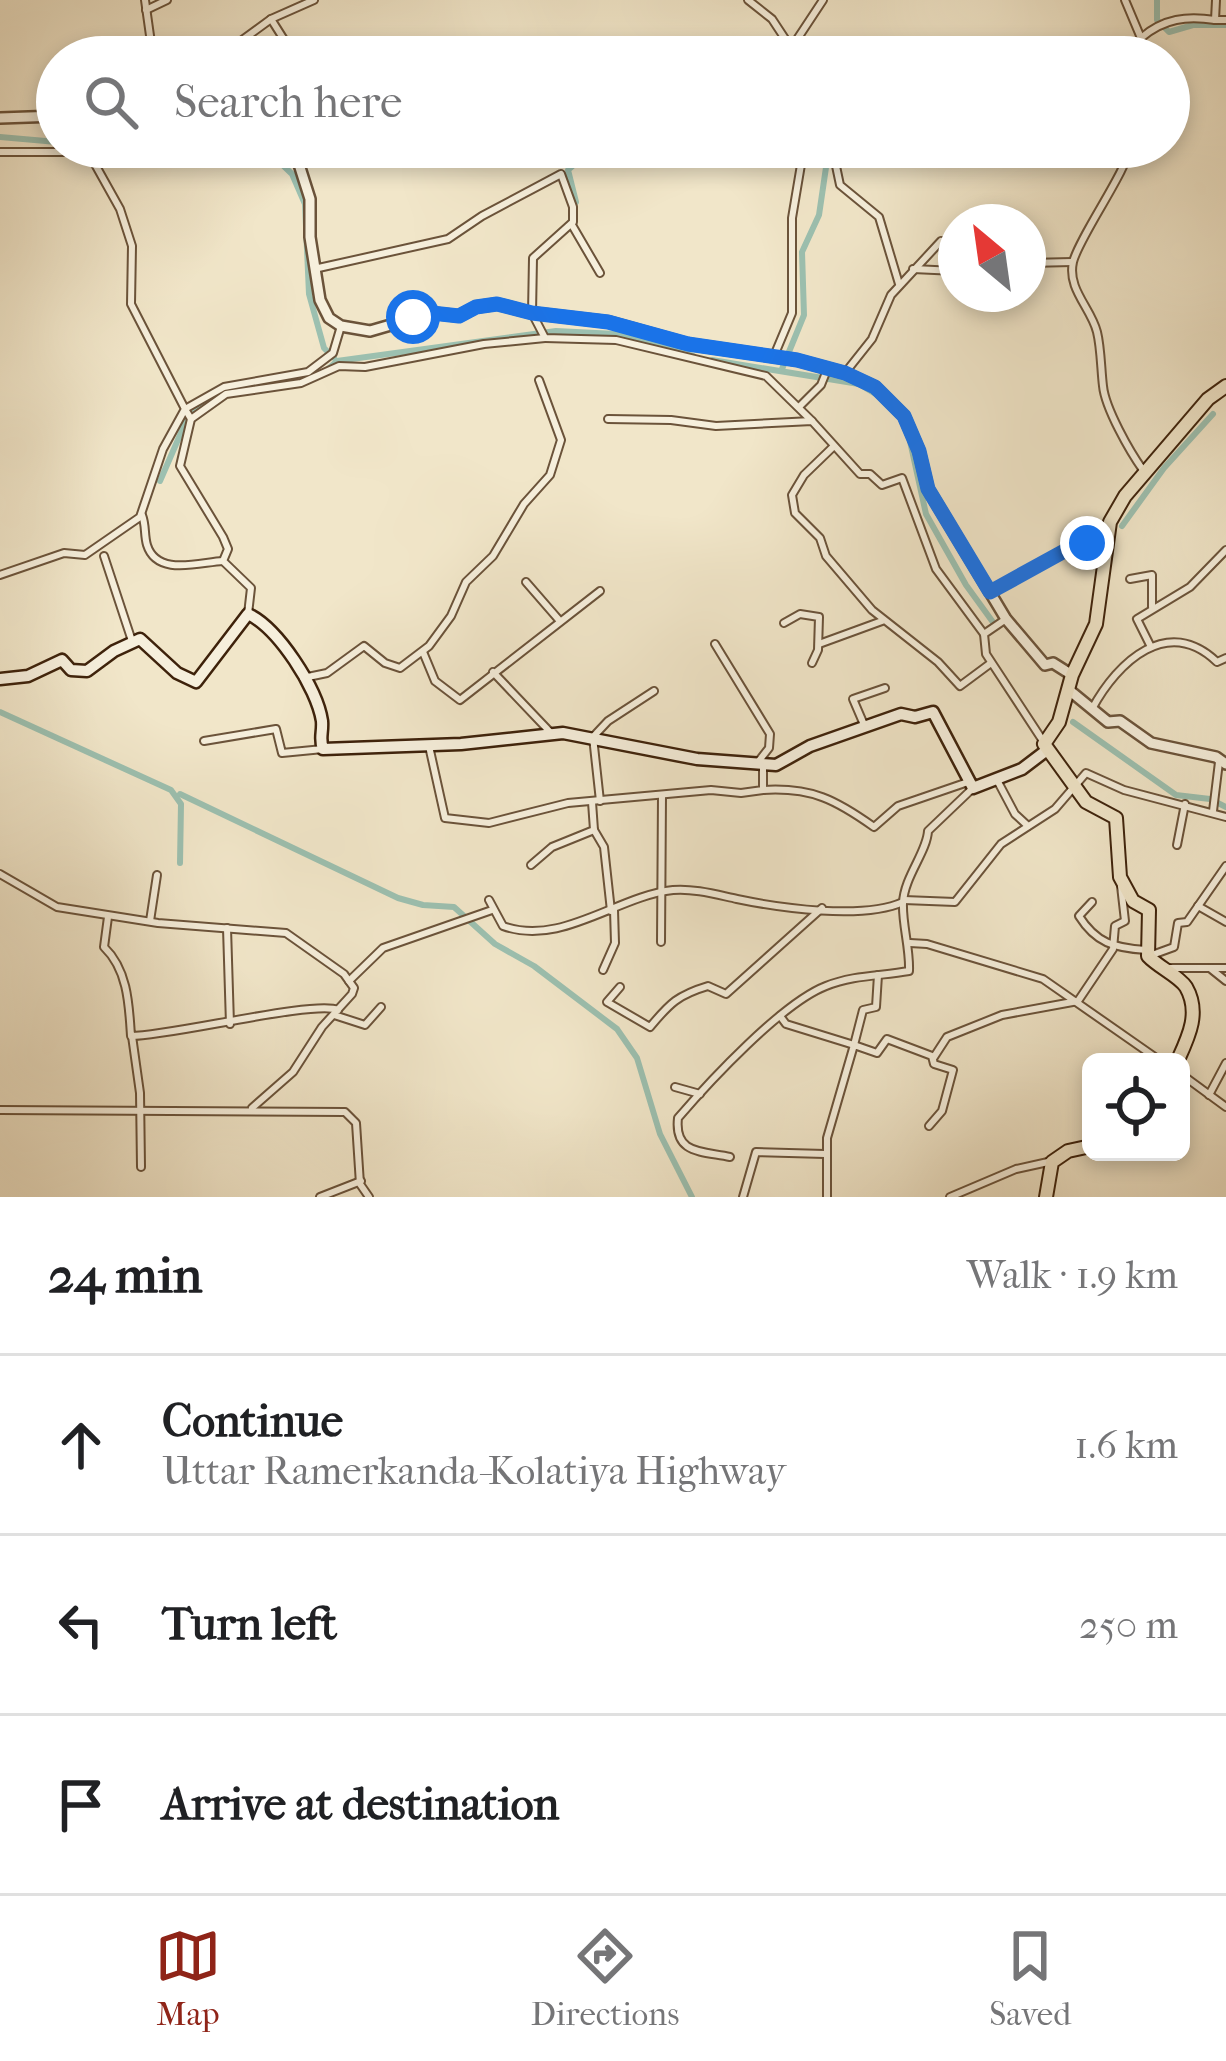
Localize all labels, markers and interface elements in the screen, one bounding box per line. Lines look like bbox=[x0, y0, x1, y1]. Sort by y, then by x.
search box bbox=[36, 36, 1190, 168]
icon: search bbox=[78, 69, 144, 135]
text: Search here bbox=[174, 76, 402, 129]
north arrow bbox=[938, 204, 1046, 312]
route start bbox=[386, 290, 440, 344]
route end bbox=[1060, 516, 1114, 570]
map controls bbox=[1082, 1053, 1190, 1161]
button: locate bbox=[1082, 1053, 1190, 1161]
text: 24 min bbox=[48, 1245, 202, 1305]
text: Walk · 1.9 km bbox=[967, 1252, 1178, 1298]
text: Continue bbox=[162, 1395, 343, 1448]
icon: ahead bbox=[48, 1412, 114, 1478]
text: 1.6 km bbox=[1075, 1422, 1178, 1468]
text: Uttar Ramerkanda-Kolatiya Highway bbox=[162, 1448, 786, 1494]
icon: left bbox=[48, 1592, 114, 1658]
text: Turn left bbox=[162, 1598, 337, 1651]
text: 250 m bbox=[1079, 1602, 1178, 1648]
icon: arrive bbox=[48, 1772, 114, 1838]
text: Arrive at destination bbox=[162, 1778, 559, 1831]
tab: Map bbox=[155, 1923, 221, 2034]
tab: Directions bbox=[531, 1923, 679, 2034]
tab: Saved bbox=[989, 1923, 1071, 2034]

